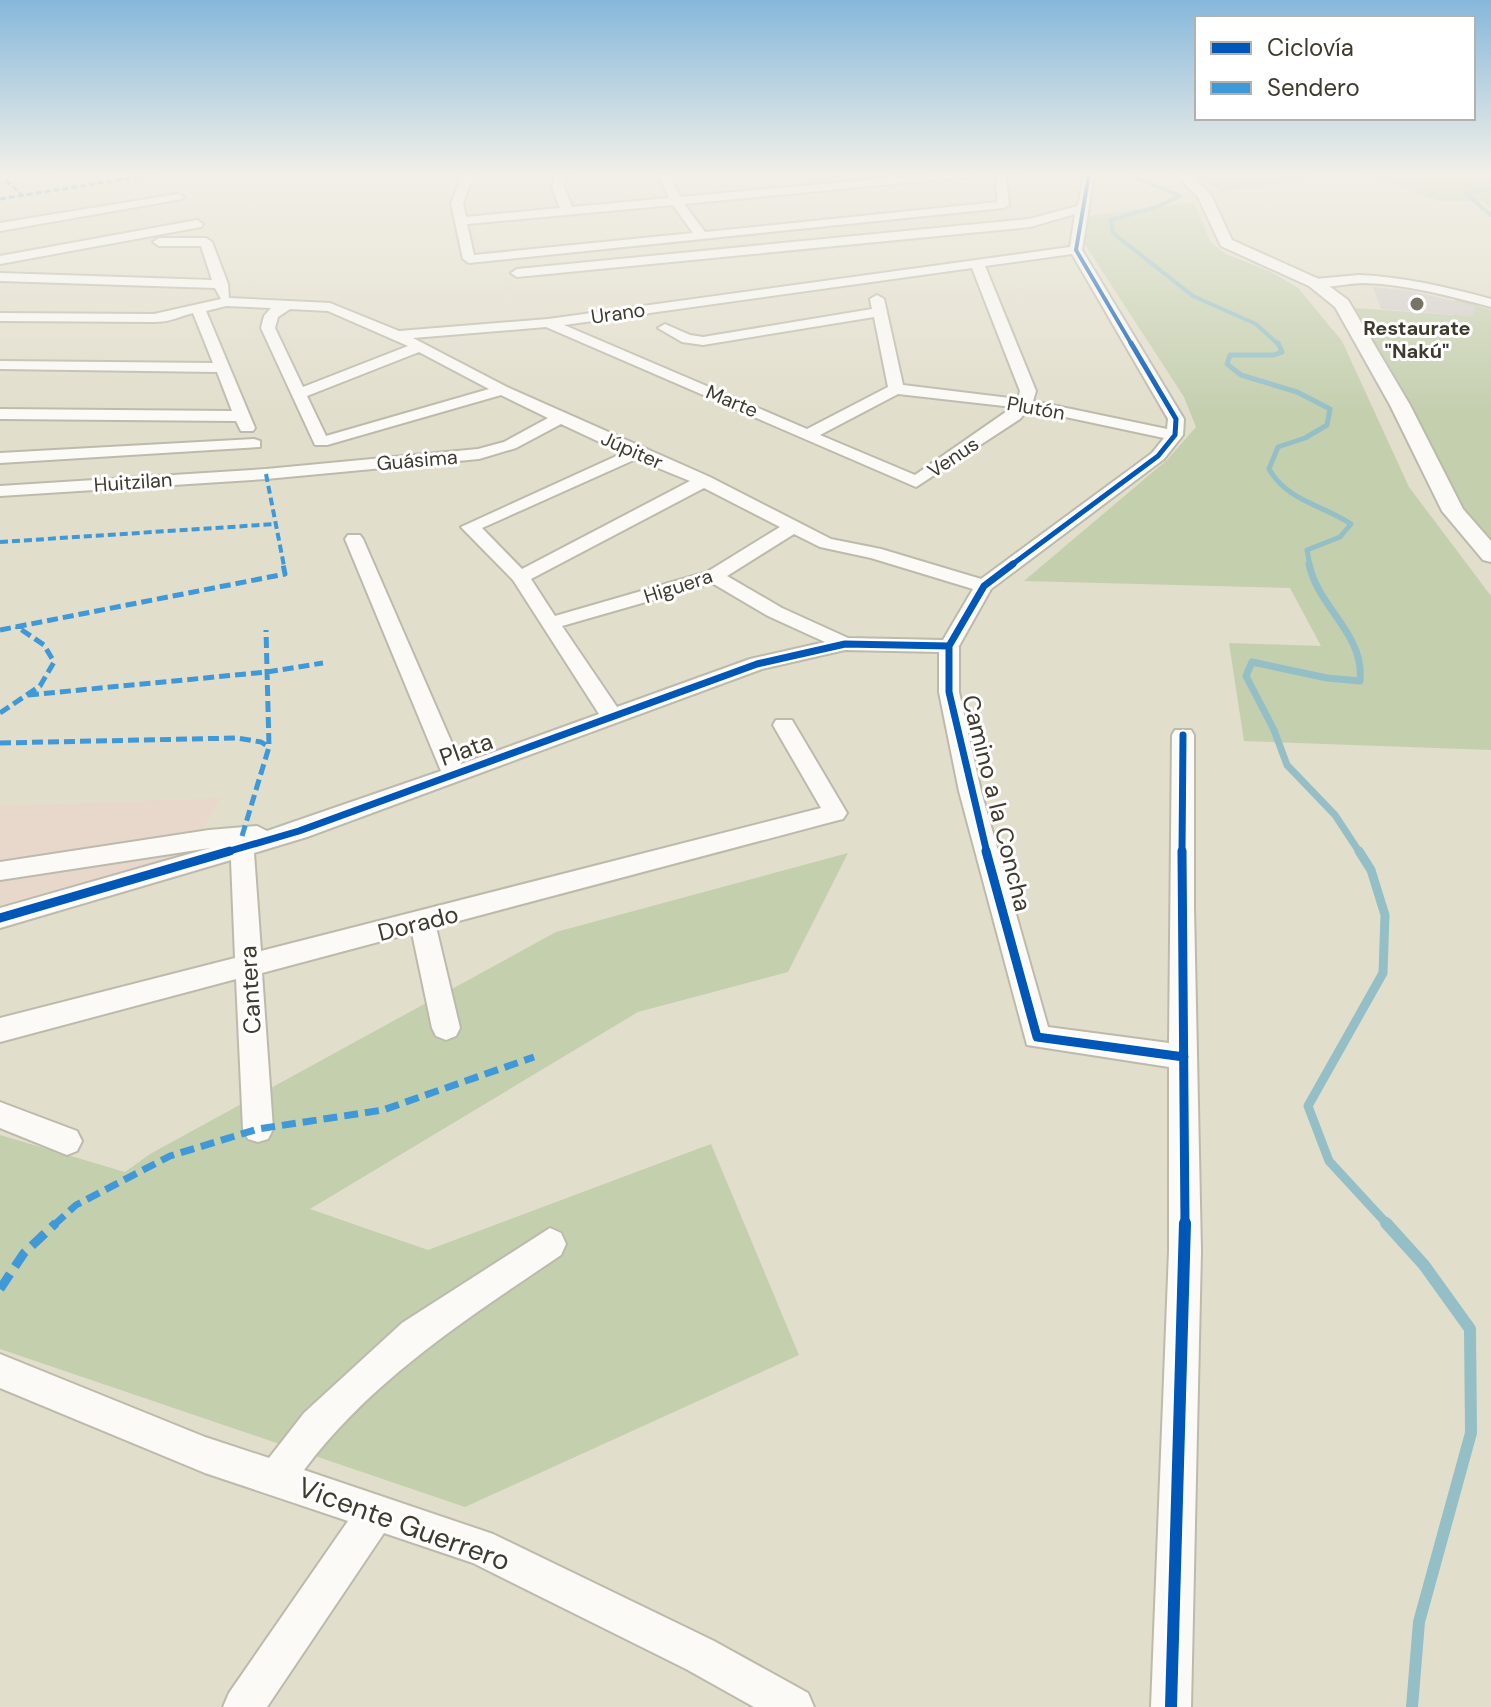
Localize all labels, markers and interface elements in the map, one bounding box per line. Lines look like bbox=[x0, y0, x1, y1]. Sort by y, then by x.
legend bbox=[1195, 16, 1475, 120]
text: Ciclovía bbox=[1267, 32, 1354, 63]
text: Sendero bbox=[1267, 72, 1360, 103]
marker: Restaurate "Nakú" bbox=[1408, 295, 1426, 313]
street label: Urano bbox=[589, 296, 647, 330]
place label: Restaurate "Nakú" bbox=[1363, 315, 1471, 364]
street label: Marte bbox=[702, 378, 762, 424]
street label: Plutón bbox=[1005, 390, 1067, 426]
street label: Júpiter bbox=[597, 425, 667, 475]
street label: Venus bbox=[922, 430, 984, 484]
street label: Guásima bbox=[375, 444, 459, 476]
street label: Huitzilan bbox=[93, 466, 173, 498]
street label: Higuera bbox=[640, 563, 716, 609]
street label: Camino a la Concha bbox=[955, 692, 1039, 914]
street label: Plata bbox=[435, 725, 497, 773]
street label: Dorado bbox=[374, 898, 462, 948]
street label: Cantera bbox=[232, 945, 268, 1035]
street label: Vicente Guerrero bbox=[293, 1468, 515, 1580]

